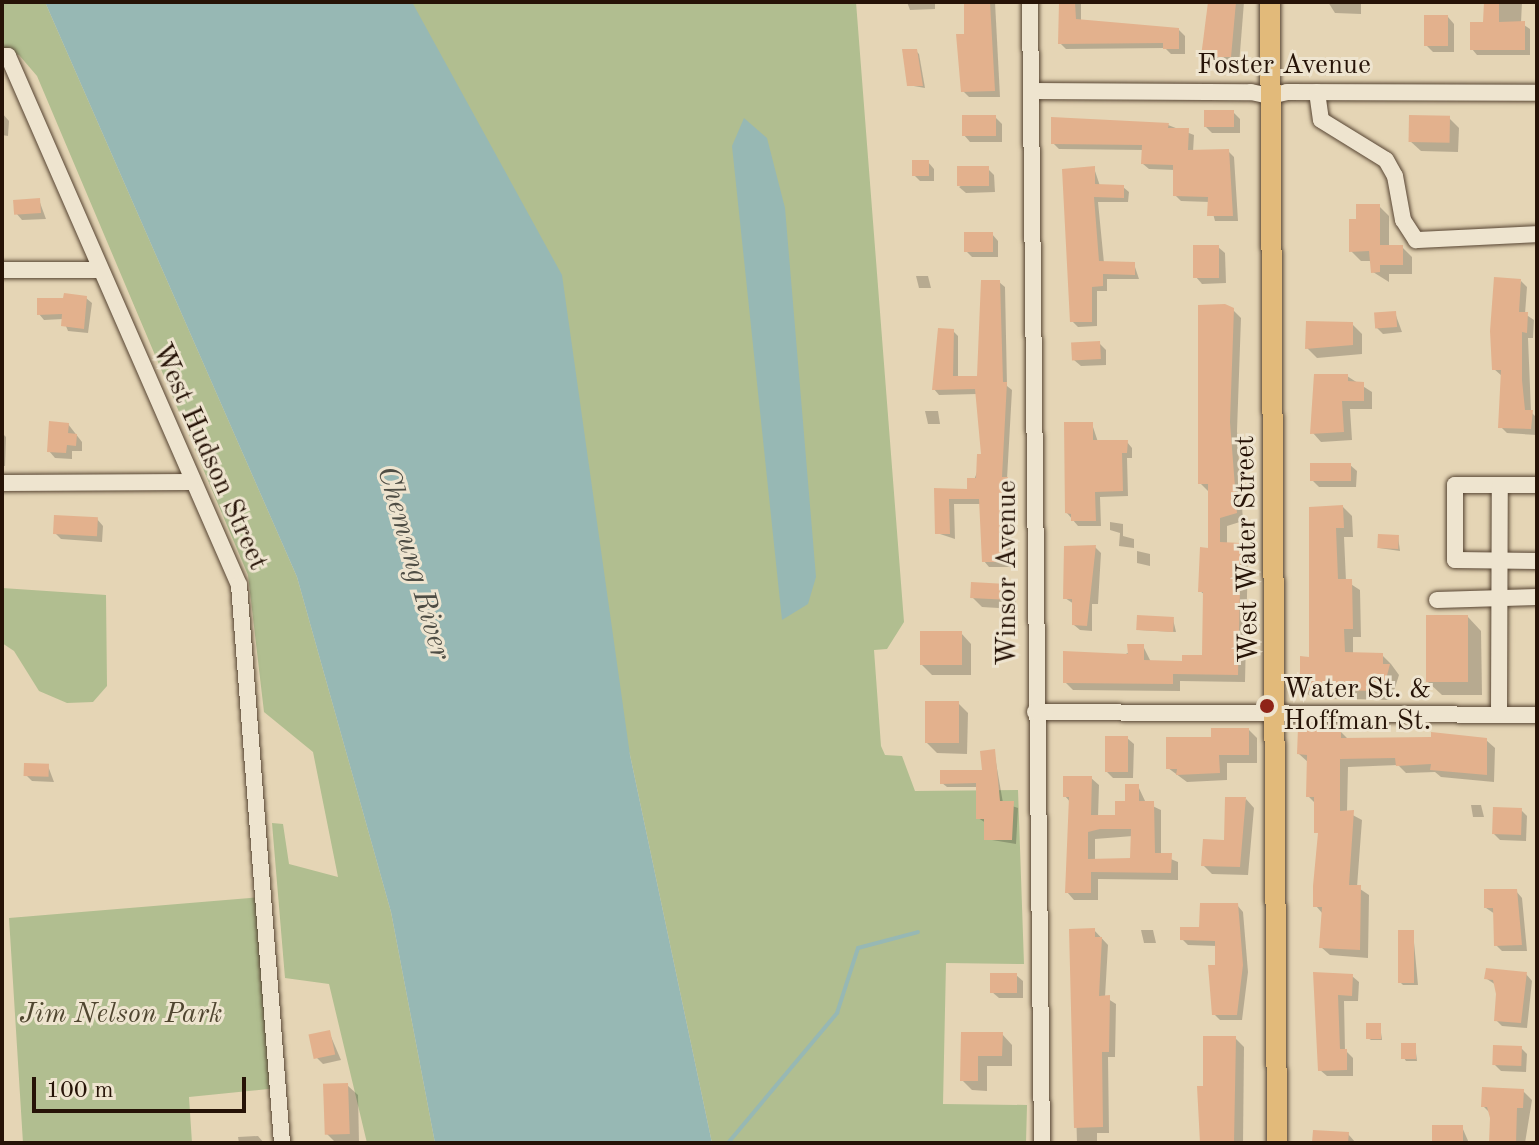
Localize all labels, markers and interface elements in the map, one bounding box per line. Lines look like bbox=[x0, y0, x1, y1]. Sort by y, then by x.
street label: Foster Avenue bbox=[1197, 49, 1371, 83]
street label: West Hudson Street bbox=[144, 338, 274, 576]
street label: West Water Street bbox=[1229, 435, 1267, 663]
water label: Chemung River bbox=[368, 462, 458, 664]
street label: Winsor Avenue bbox=[991, 480, 1025, 666]
place label: Water St. & Hoffman St. bbox=[1283, 673, 1431, 739]
marker: Water St. & Hoffman St. bbox=[1258, 697, 1276, 715]
park label: Jim Nelson Park bbox=[20, 998, 222, 1032]
scale bar bbox=[36, 1061, 250, 1111]
text: 100 m bbox=[46, 1079, 114, 1103]

